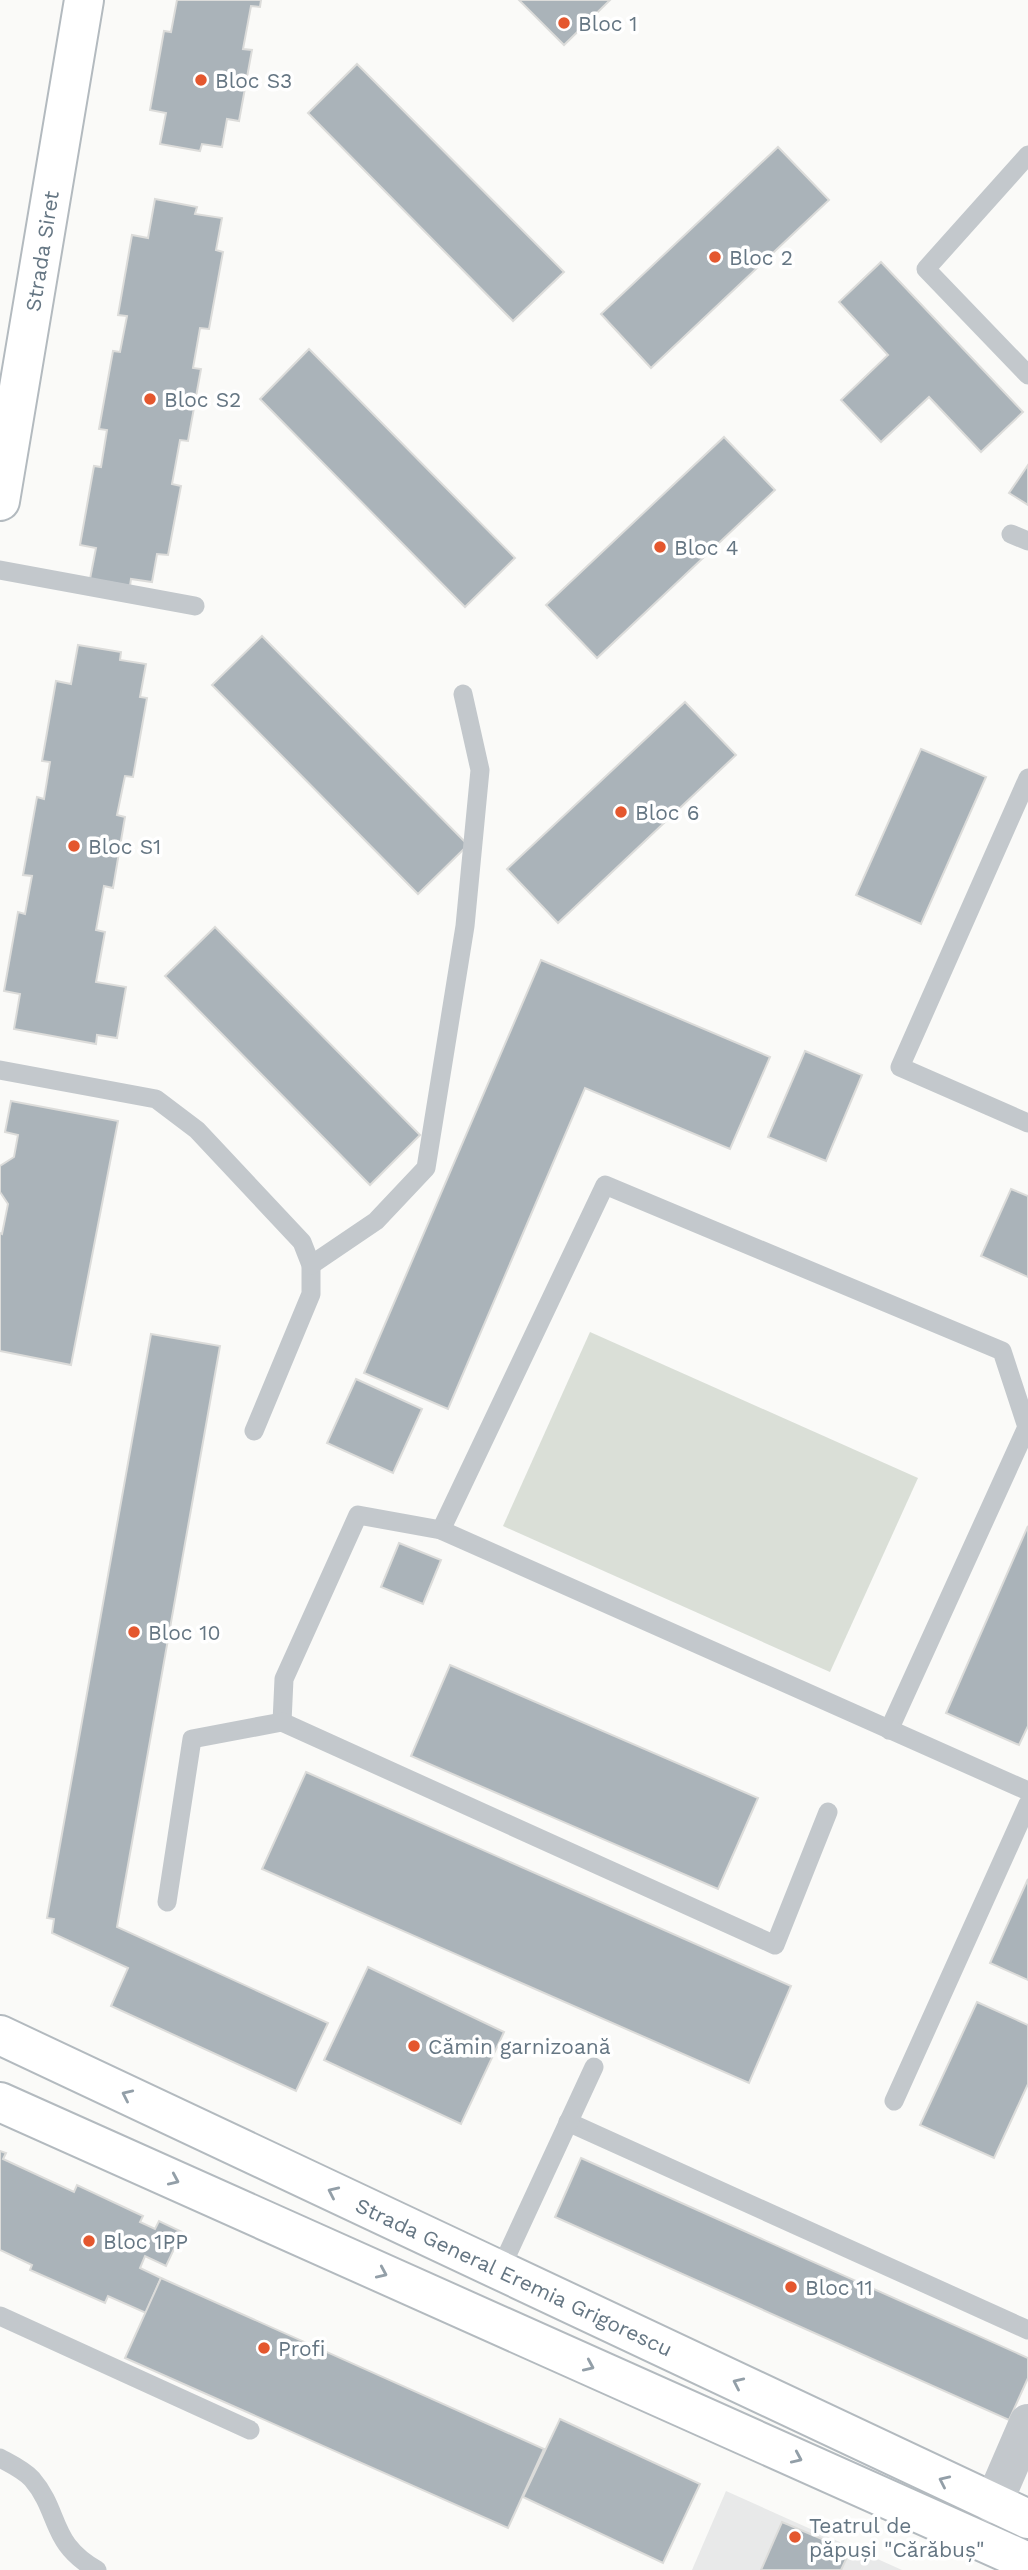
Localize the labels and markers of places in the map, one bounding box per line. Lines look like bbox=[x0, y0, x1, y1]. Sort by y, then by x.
place label: Bloc 1 bbox=[578, 11, 637, 36]
marker: Bloc 1 bbox=[556, 15, 572, 31]
place label: Bloc S3 bbox=[215, 68, 292, 93]
marker: Bloc S3 bbox=[193, 72, 209, 88]
place label: Bloc 2 bbox=[729, 245, 793, 270]
marker: Bloc 2 bbox=[707, 249, 723, 265]
place label: Bloc S2 bbox=[164, 387, 241, 412]
marker: Bloc S2 bbox=[142, 391, 158, 407]
place label: Bloc 4 bbox=[674, 535, 739, 560]
marker: Bloc 4 bbox=[652, 539, 668, 555]
place label: Bloc 6 bbox=[635, 800, 699, 825]
marker: Bloc 6 bbox=[613, 804, 629, 820]
place label: Bloc S1 bbox=[88, 834, 161, 859]
marker: Bloc S1 bbox=[66, 838, 82, 854]
place label: Bloc 10 bbox=[148, 1620, 221, 1645]
marker: Bloc 10 bbox=[126, 1624, 142, 1640]
place label: Cămin garnizoană bbox=[428, 2034, 611, 2059]
marker: Cămin garnizoană bbox=[406, 2038, 422, 2054]
place label: Bloc 1PP bbox=[103, 2229, 188, 2254]
marker: Bloc 1PP bbox=[81, 2233, 97, 2249]
place label: Bloc 11 bbox=[805, 2275, 873, 2300]
marker: Bloc 11 bbox=[783, 2279, 799, 2295]
place label: Profi bbox=[278, 2336, 325, 2361]
marker: Profi bbox=[256, 2340, 272, 2356]
place label: Teatrul de păpuși "Cărăbuș" bbox=[809, 2513, 984, 2562]
marker: Teatrul de păpuși "Cărăbuș" bbox=[787, 2529, 803, 2545]

